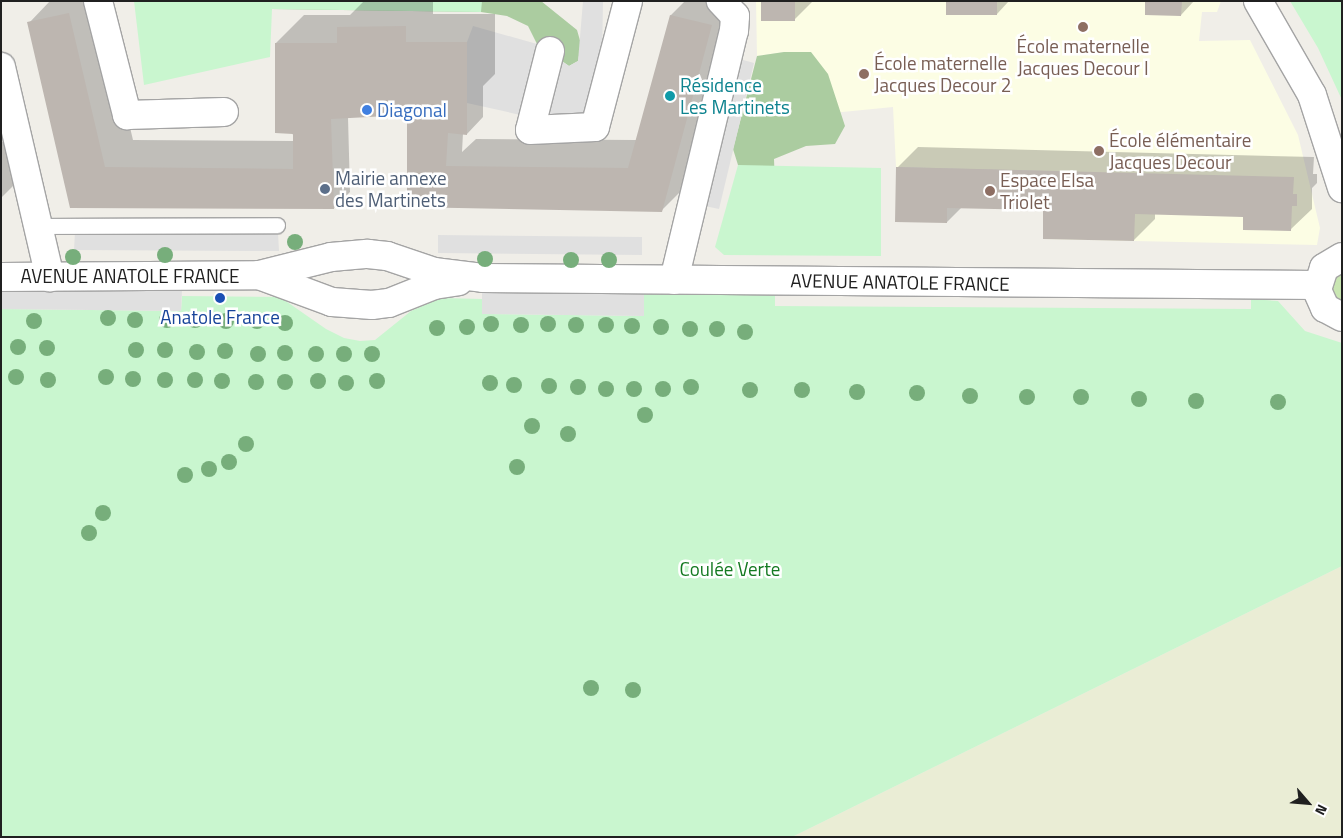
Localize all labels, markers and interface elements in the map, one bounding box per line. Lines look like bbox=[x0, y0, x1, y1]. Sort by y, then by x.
marker: École maternelle Jacques Decour I bbox=[1077, 21, 1089, 33]
place label: École maternelle Jacques Decour I bbox=[1016, 35, 1150, 79]
place label: École maternelle Jacques Decour 2 bbox=[874, 52, 1011, 96]
marker: École maternelle Jacques Decour 2 bbox=[858, 68, 870, 80]
place label: Résidence Les Martinets bbox=[680, 74, 790, 118]
marker: Résidence Les Martinets bbox=[664, 90, 676, 102]
place label: Diagonal bbox=[377, 99, 447, 121]
marker: Diagonal bbox=[361, 104, 373, 116]
place label: École élémentaire Jacques Decour bbox=[1109, 129, 1251, 173]
marker: École élémentaire Jacques Decour bbox=[1093, 145, 1105, 157]
place label: Mairie annexe des Martinets bbox=[335, 167, 447, 211]
place label: Espace Elsa Triolet bbox=[1000, 169, 1094, 213]
marker: Mairie annexe des Martinets bbox=[319, 183, 331, 195]
marker: Espace Elsa Triolet bbox=[984, 185, 996, 197]
street label: AVENUE ANATOLE FRANCE bbox=[20, 265, 240, 287]
street label: AVENUE ANATOLE FRANCE bbox=[790, 269, 1010, 295]
marker: Anatole France bbox=[214, 292, 226, 304]
place label: Anatole France bbox=[160, 306, 280, 328]
park label: Coulée Verte bbox=[680, 558, 780, 580]
north arrow bbox=[1283, 778, 1333, 828]
text: N bbox=[1310, 801, 1333, 819]

